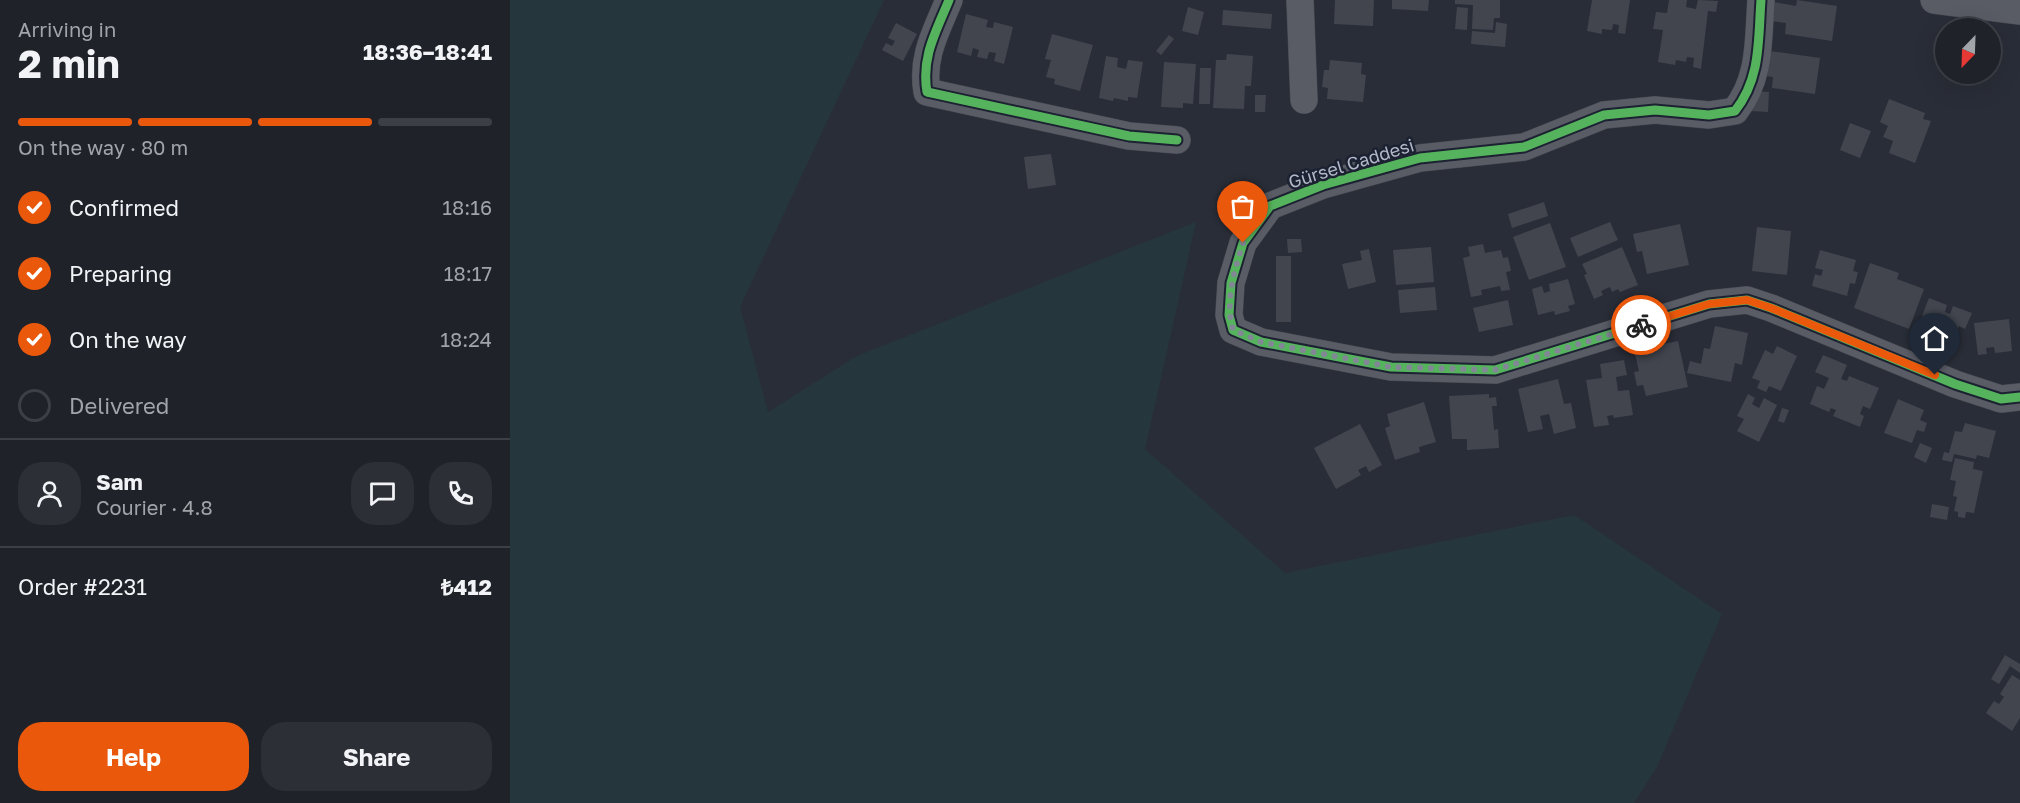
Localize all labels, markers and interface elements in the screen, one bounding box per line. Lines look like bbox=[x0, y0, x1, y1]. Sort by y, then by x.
text: Arriving in bbox=[18, 17, 116, 41]
north arrow bbox=[1935, 18, 2001, 84]
map controls bbox=[1935, 18, 2001, 84]
text: 18:36–18:41 bbox=[363, 38, 492, 65]
text: 2 min bbox=[18, 40, 120, 87]
street label: Gürsel Caddesi bbox=[1286, 133, 1416, 193]
text: On the way · 80 m bbox=[18, 135, 188, 159]
pin bbox=[1217, 181, 1268, 243]
icon: bag bbox=[1226, 190, 1259, 223]
icon: check bbox=[18, 191, 51, 224]
text: Confirmed bbox=[69, 194, 179, 221]
text: 18:16 bbox=[442, 195, 492, 219]
icon: check bbox=[18, 257, 51, 290]
text: Preparing bbox=[69, 260, 172, 287]
text: 18:17 bbox=[444, 261, 492, 285]
courier bbox=[1611, 295, 1671, 355]
icon: bike bbox=[1625, 309, 1658, 342]
pin bbox=[1909, 313, 1960, 375]
icon: home bbox=[1918, 322, 1951, 355]
icon: check bbox=[18, 323, 51, 356]
text: On the way bbox=[69, 326, 187, 353]
text: 18:24 bbox=[440, 327, 492, 351]
text: Delivered bbox=[69, 392, 169, 419]
button: person bbox=[18, 462, 81, 525]
button: chat bbox=[351, 462, 414, 525]
button: phone bbox=[429, 462, 492, 525]
text: Sam bbox=[96, 468, 143, 495]
text: Courier · 4.8 bbox=[96, 495, 213, 519]
text: Order #2231 bbox=[18, 573, 147, 600]
text: ₺412 bbox=[441, 573, 492, 600]
button: Help bbox=[18, 722, 249, 791]
button: Share bbox=[261, 722, 492, 791]

